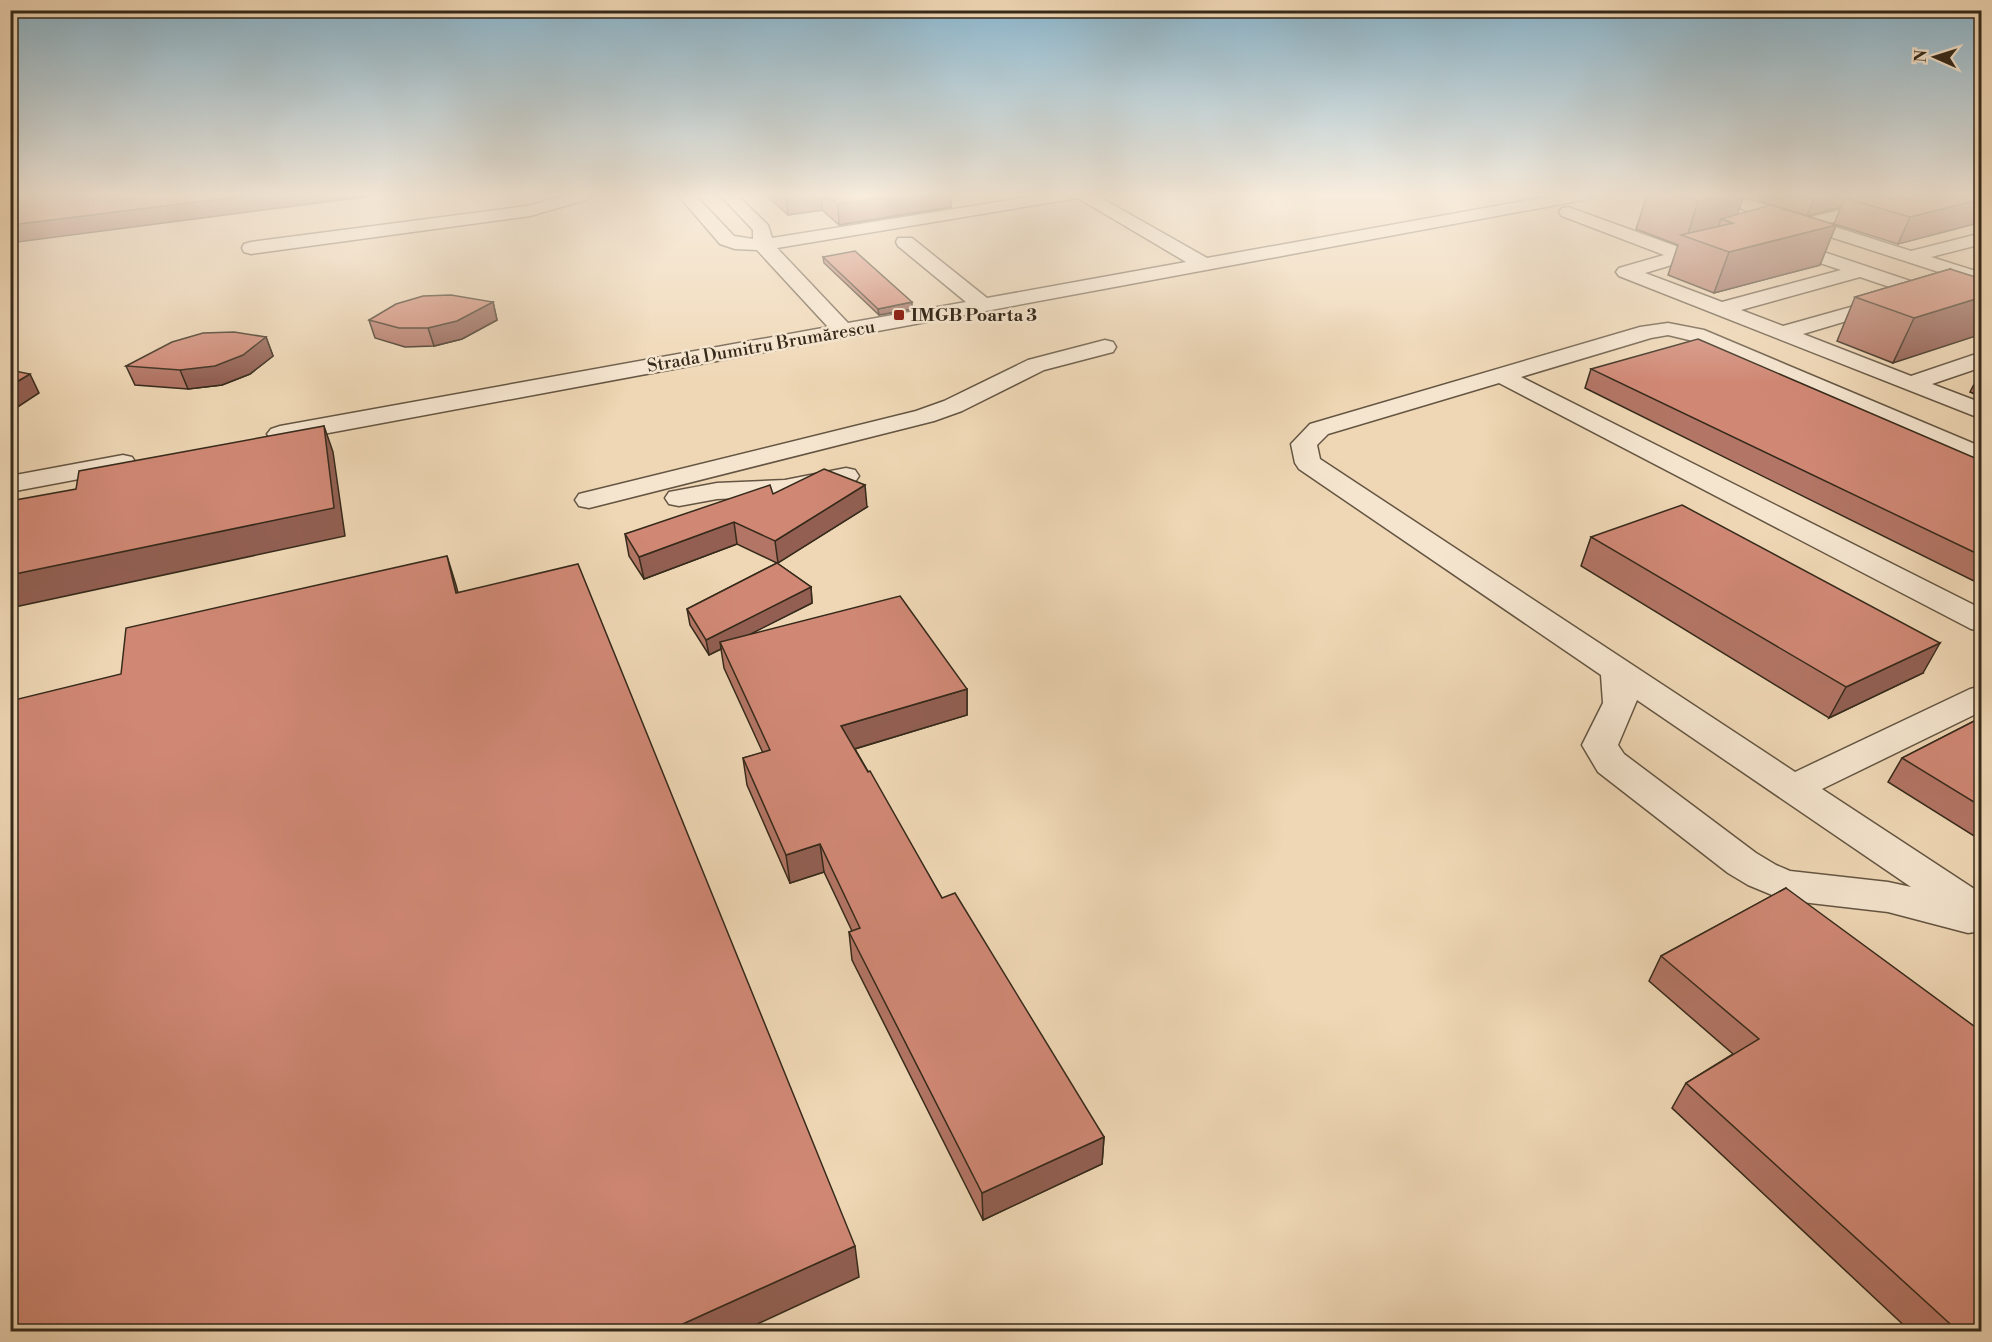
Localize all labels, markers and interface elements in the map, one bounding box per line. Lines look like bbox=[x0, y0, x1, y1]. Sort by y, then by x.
north arrow bbox=[1905, 27, 1965, 87]
text: N bbox=[1911, 49, 1931, 63]
place label: IMGB Poarta 3 bbox=[911, 304, 1037, 327]
marker: IMGB Poarta 3 bbox=[892, 308, 906, 322]
street label: Strada Dumitru Brumărescu bbox=[645, 315, 878, 378]

